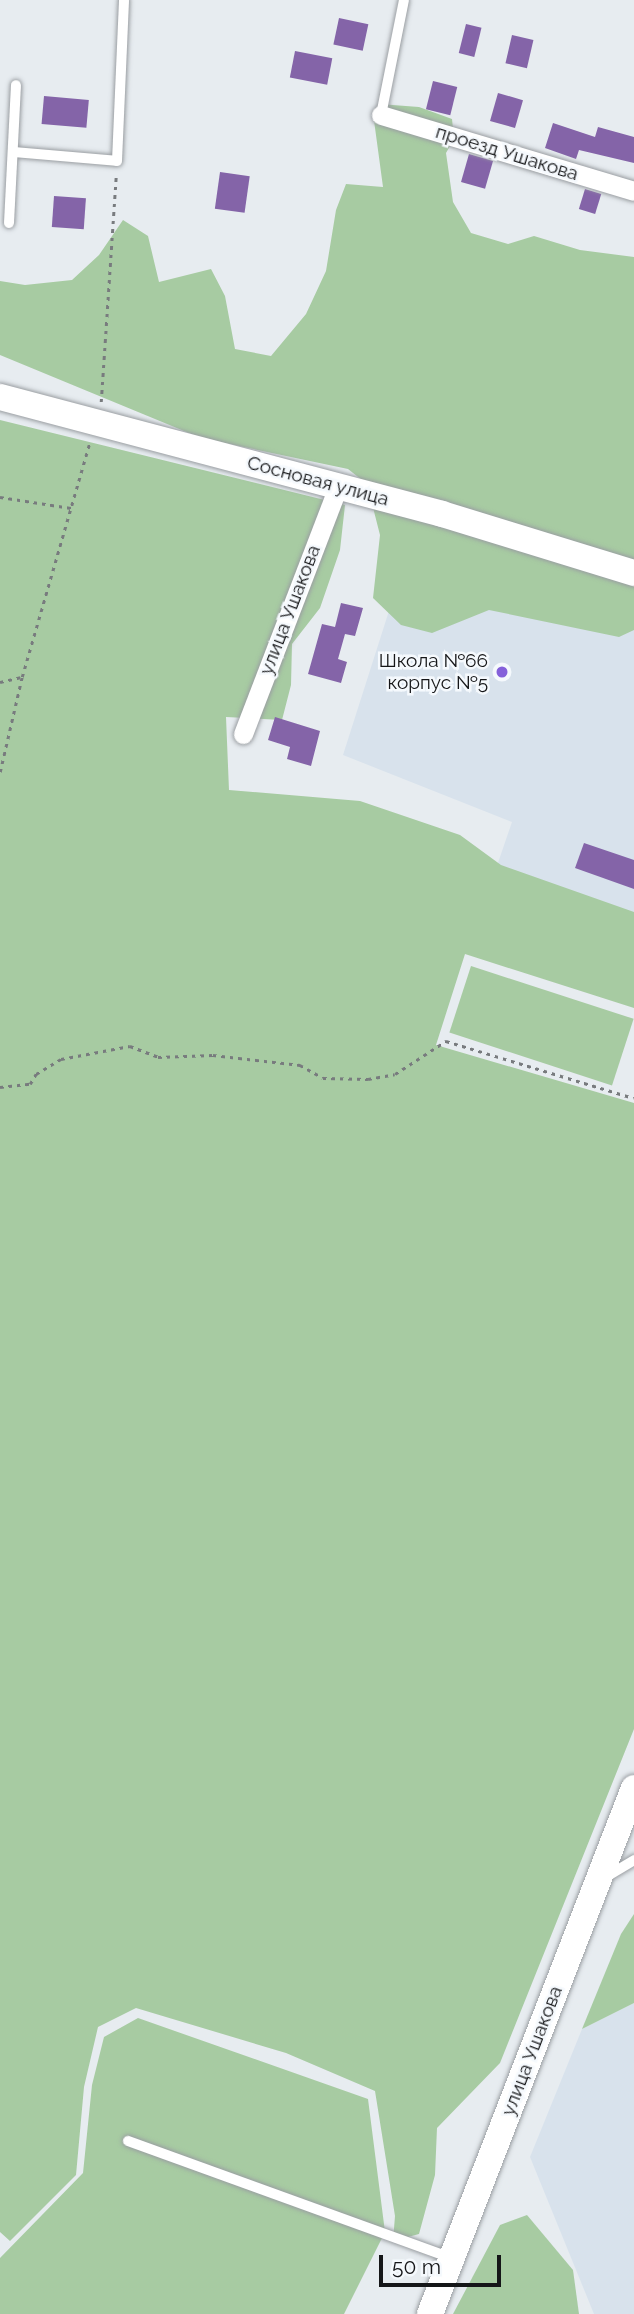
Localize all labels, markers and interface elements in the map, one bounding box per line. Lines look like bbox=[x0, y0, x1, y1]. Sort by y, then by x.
street label: проезд Ушакова bbox=[433, 120, 581, 186]
street label: Сосновая улица bbox=[244, 451, 392, 511]
street label: улица Ушакова bbox=[255, 542, 325, 678]
place label: Школа №66 корпус №5 bbox=[379, 650, 488, 694]
marker: Школа №66 корпус №5 bbox=[494, 664, 510, 680]
street label: улица Ушакова bbox=[497, 1983, 567, 2119]
scale bar bbox=[382, 2240, 504, 2284]
text: 50 m bbox=[392, 2254, 441, 2279]

